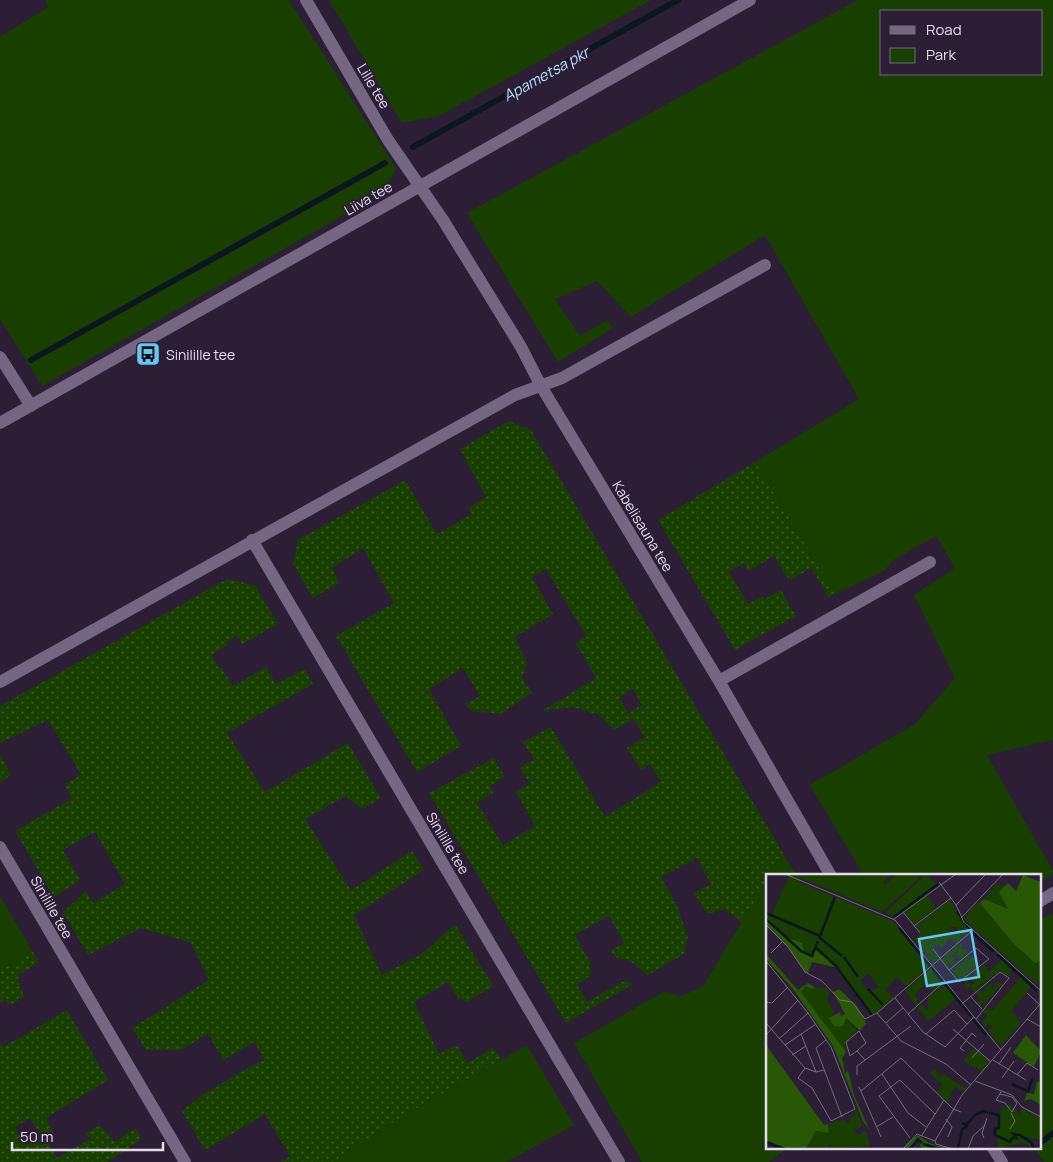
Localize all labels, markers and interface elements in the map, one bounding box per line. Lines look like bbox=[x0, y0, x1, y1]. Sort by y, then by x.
legend bbox=[880, 10, 1043, 75]
text: Road bbox=[926, 19, 962, 40]
water label: Apametsa pkr bbox=[499, 41, 595, 106]
text: Park bbox=[926, 44, 956, 65]
street label: Lille tee bbox=[353, 60, 395, 112]
street label: Liiva tee bbox=[340, 177, 396, 219]
bus stop icon: Sinilille tee bbox=[135, 341, 161, 367]
place label: Sinilille tee bbox=[166, 345, 235, 364]
street label: Kabelisauna tee bbox=[608, 477, 678, 575]
street label: Sinilille tee bbox=[422, 808, 474, 878]
street label: Sinilille tee bbox=[26, 872, 78, 942]
inset map bbox=[766, 874, 1040, 1150]
scale bar bbox=[12, 1120, 164, 1152]
text: 50 m bbox=[20, 1126, 54, 1147]

